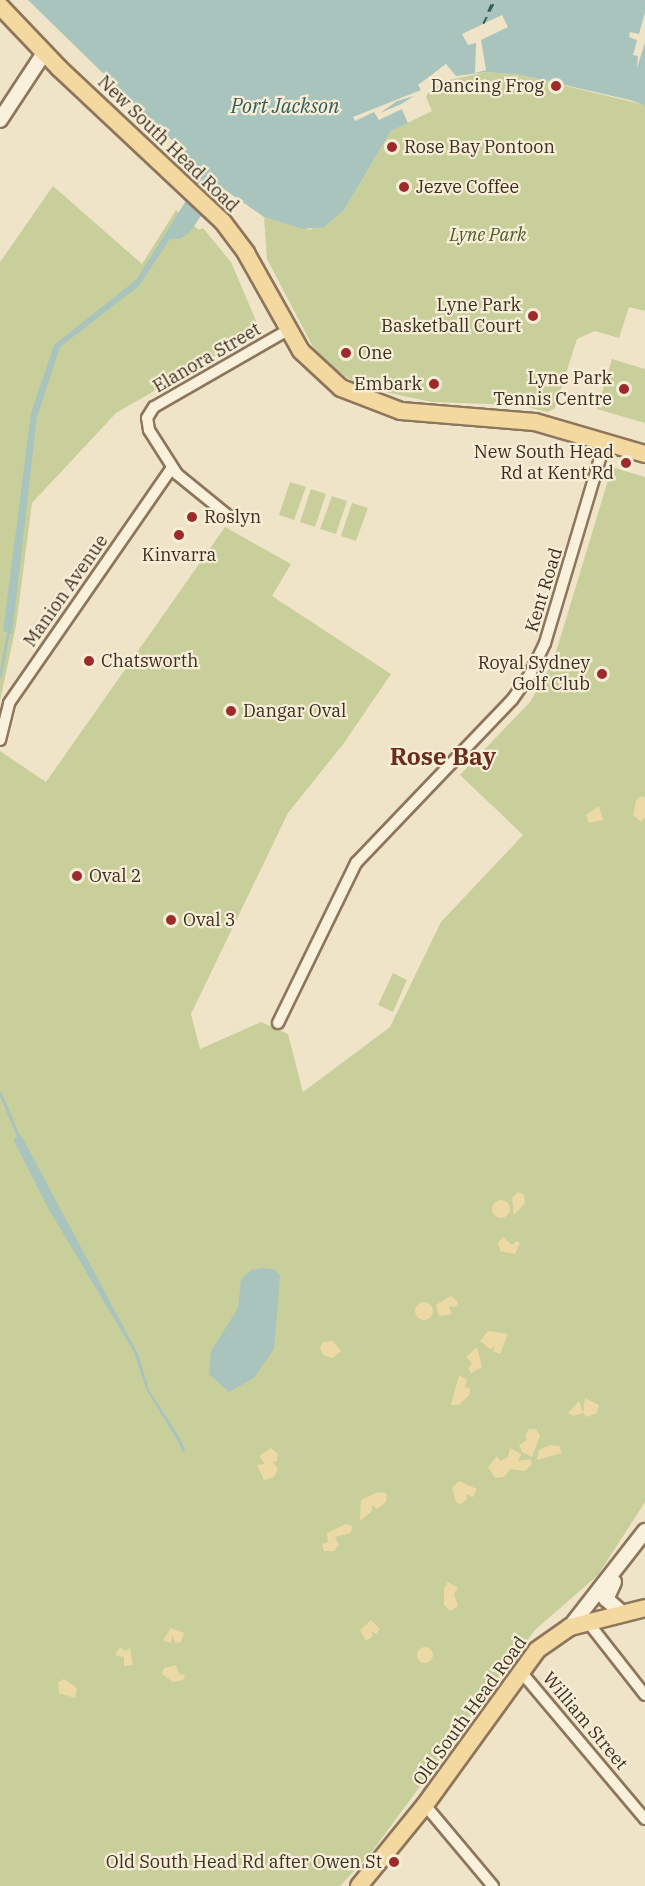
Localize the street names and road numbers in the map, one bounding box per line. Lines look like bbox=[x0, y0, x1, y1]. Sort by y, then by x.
street label: New South Head Road bbox=[93, 71, 243, 217]
street label: Elanora Street bbox=[149, 318, 265, 398]
street label: Manion Avenue bbox=[19, 531, 113, 651]
street label: Kent Road bbox=[521, 545, 567, 635]
street label: Old South Head Road bbox=[409, 1632, 531, 1790]
street label: William Street bbox=[538, 1668, 632, 1774]

